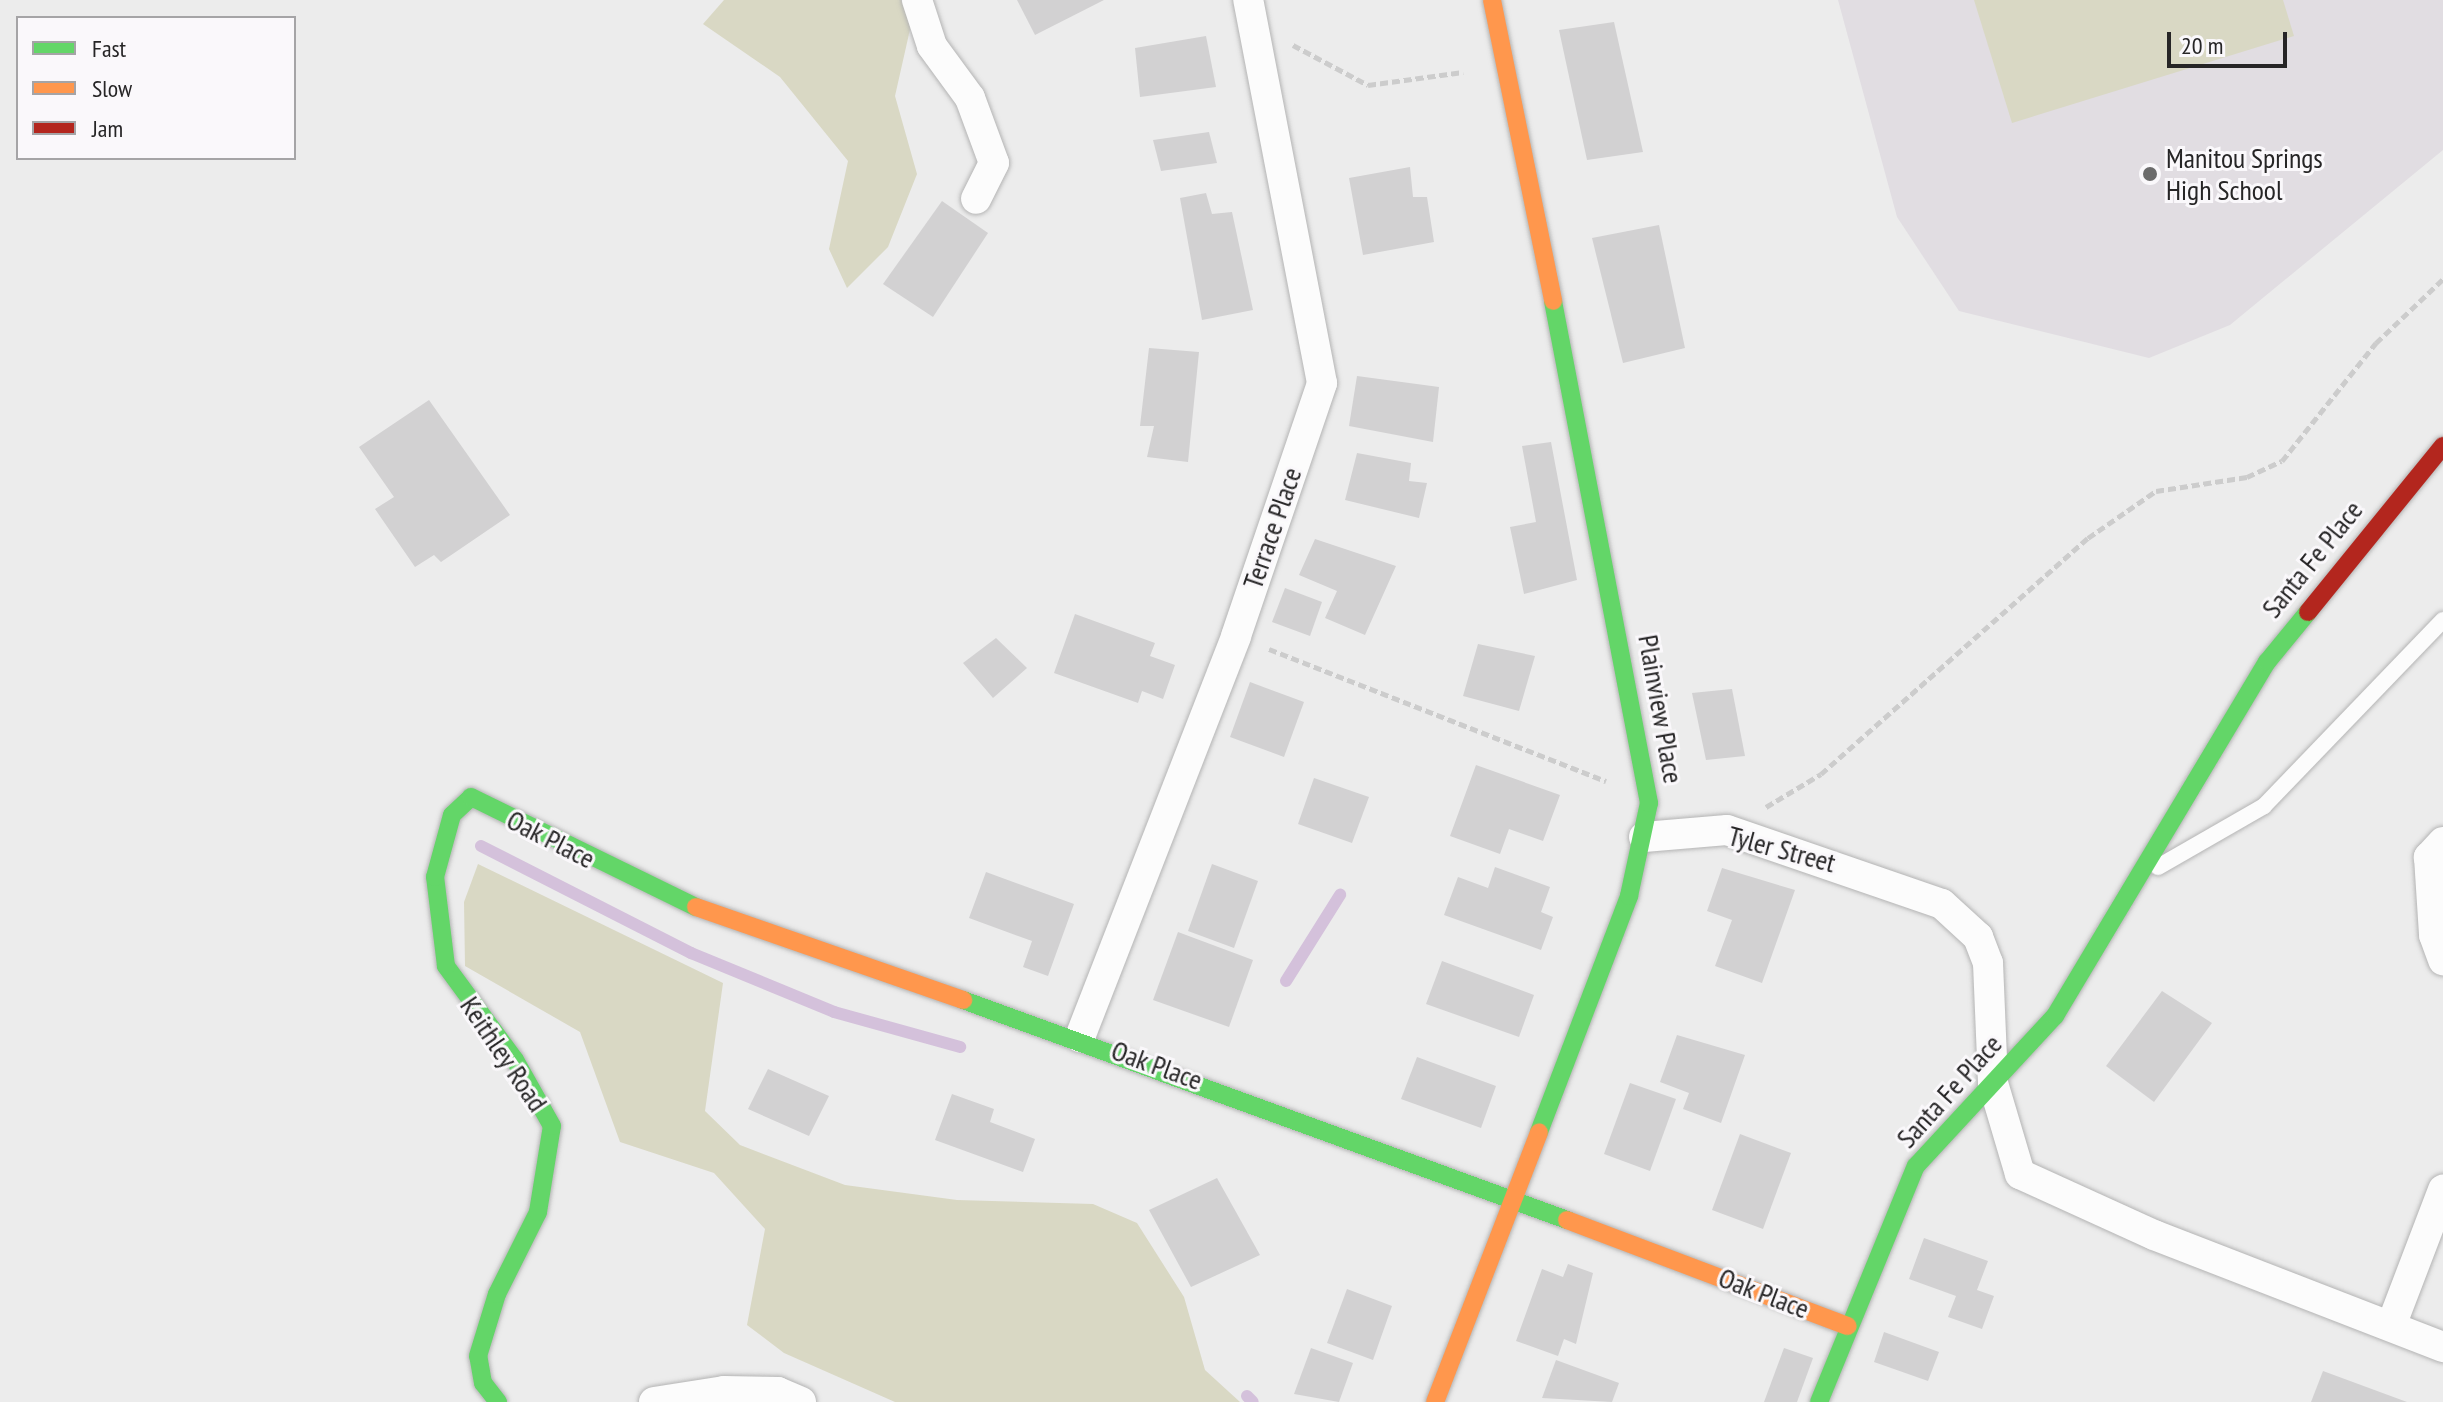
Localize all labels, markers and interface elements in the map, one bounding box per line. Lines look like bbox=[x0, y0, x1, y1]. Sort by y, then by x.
legend bbox=[16, 16, 296, 160]
scale bar bbox=[2171, 16, 2291, 66]
text: 20 m bbox=[2181, 30, 2223, 61]
text: Fast bbox=[92, 33, 126, 64]
text: Slow bbox=[92, 73, 132, 104]
text: Jam bbox=[92, 113, 123, 144]
place label: Manitou Springs High School bbox=[2166, 141, 2323, 207]
marker: Manitou Springs High School bbox=[2141, 165, 2159, 183]
street label: Terrace Place bbox=[1236, 463, 1308, 593]
street label: Santa Fe Place bbox=[2255, 494, 2369, 624]
street label: Plainview Place bbox=[1631, 632, 1691, 786]
street label: Oak Place bbox=[501, 803, 601, 875]
street label: Tyler Street bbox=[1725, 819, 1839, 879]
street label: Keithley Road bbox=[453, 990, 555, 1118]
street label: Santa Fe Place bbox=[1889, 1027, 2009, 1155]
street label: Oak Place bbox=[1107, 1033, 1207, 1097]
street label: Oak Place bbox=[1714, 1260, 1814, 1326]

